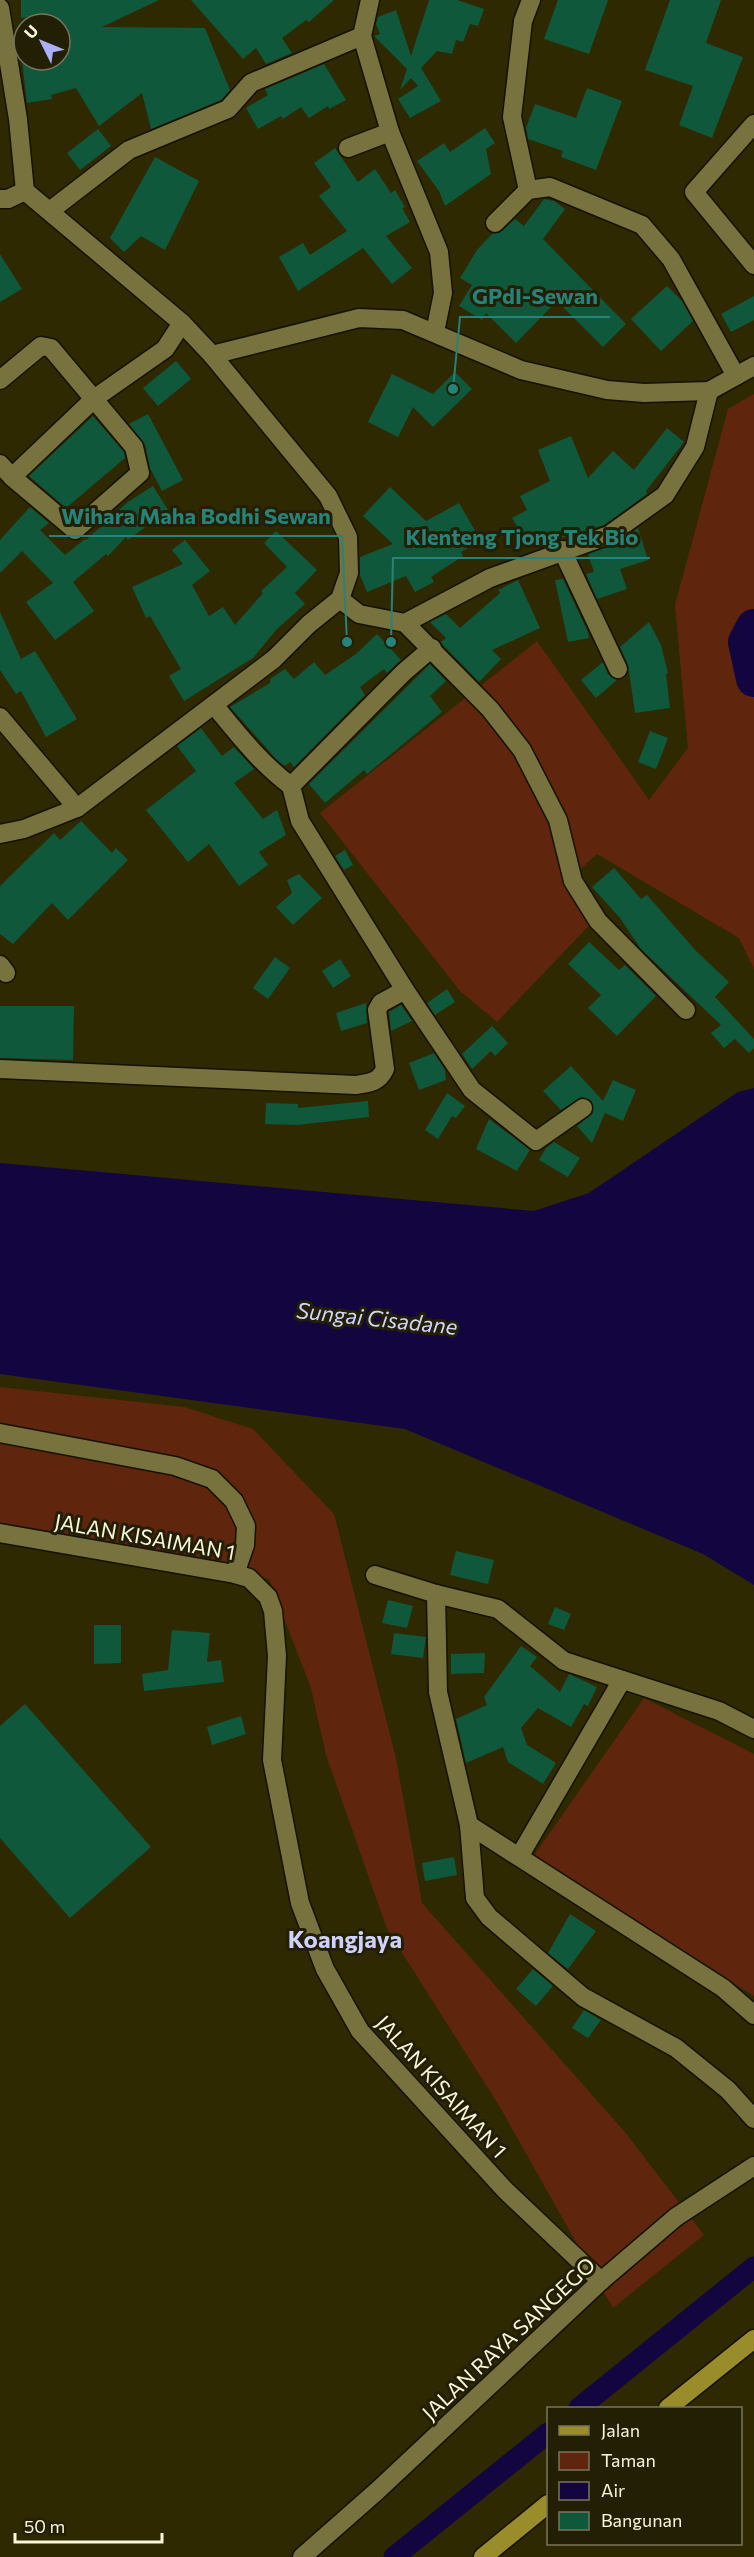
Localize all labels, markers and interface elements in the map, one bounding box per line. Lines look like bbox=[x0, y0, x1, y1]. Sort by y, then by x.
north arrow bbox=[12, 12, 72, 72]
text: U bbox=[20, 21, 42, 42]
callout: GPdI-Sewan bbox=[460, 277, 610, 317]
text: GPdI-Sewan bbox=[472, 282, 598, 309]
callout: Wihara Maha Bodhi Sewan bbox=[49, 496, 342, 536]
text: Wihara Maha Bodhi Sewan bbox=[61, 502, 331, 529]
callout: Klenteng Tjong Tek Bio bbox=[393, 518, 650, 558]
text: Klenteng Tjong Tek Bio bbox=[406, 523, 638, 550]
water label: Sungai Cisadane bbox=[295, 1296, 459, 1340]
street label: JALAN KISAIMAN 1 bbox=[53, 1508, 237, 1564]
district label: Koangjaya bbox=[288, 1924, 402, 1953]
street label: JALAN KISAIMAN 1 bbox=[371, 2010, 513, 2162]
street label: JALAN RAYA SANGEGO bbox=[416, 2251, 600, 2425]
legend bbox=[547, 2407, 742, 2545]
text: Jalan bbox=[601, 2419, 640, 2441]
text: Taman bbox=[601, 2449, 656, 2471]
text: Air bbox=[601, 2479, 625, 2501]
scale bar bbox=[15, 2506, 162, 2544]
text: Bangunan bbox=[601, 2509, 682, 2531]
text: 50 m bbox=[24, 2515, 65, 2537]

